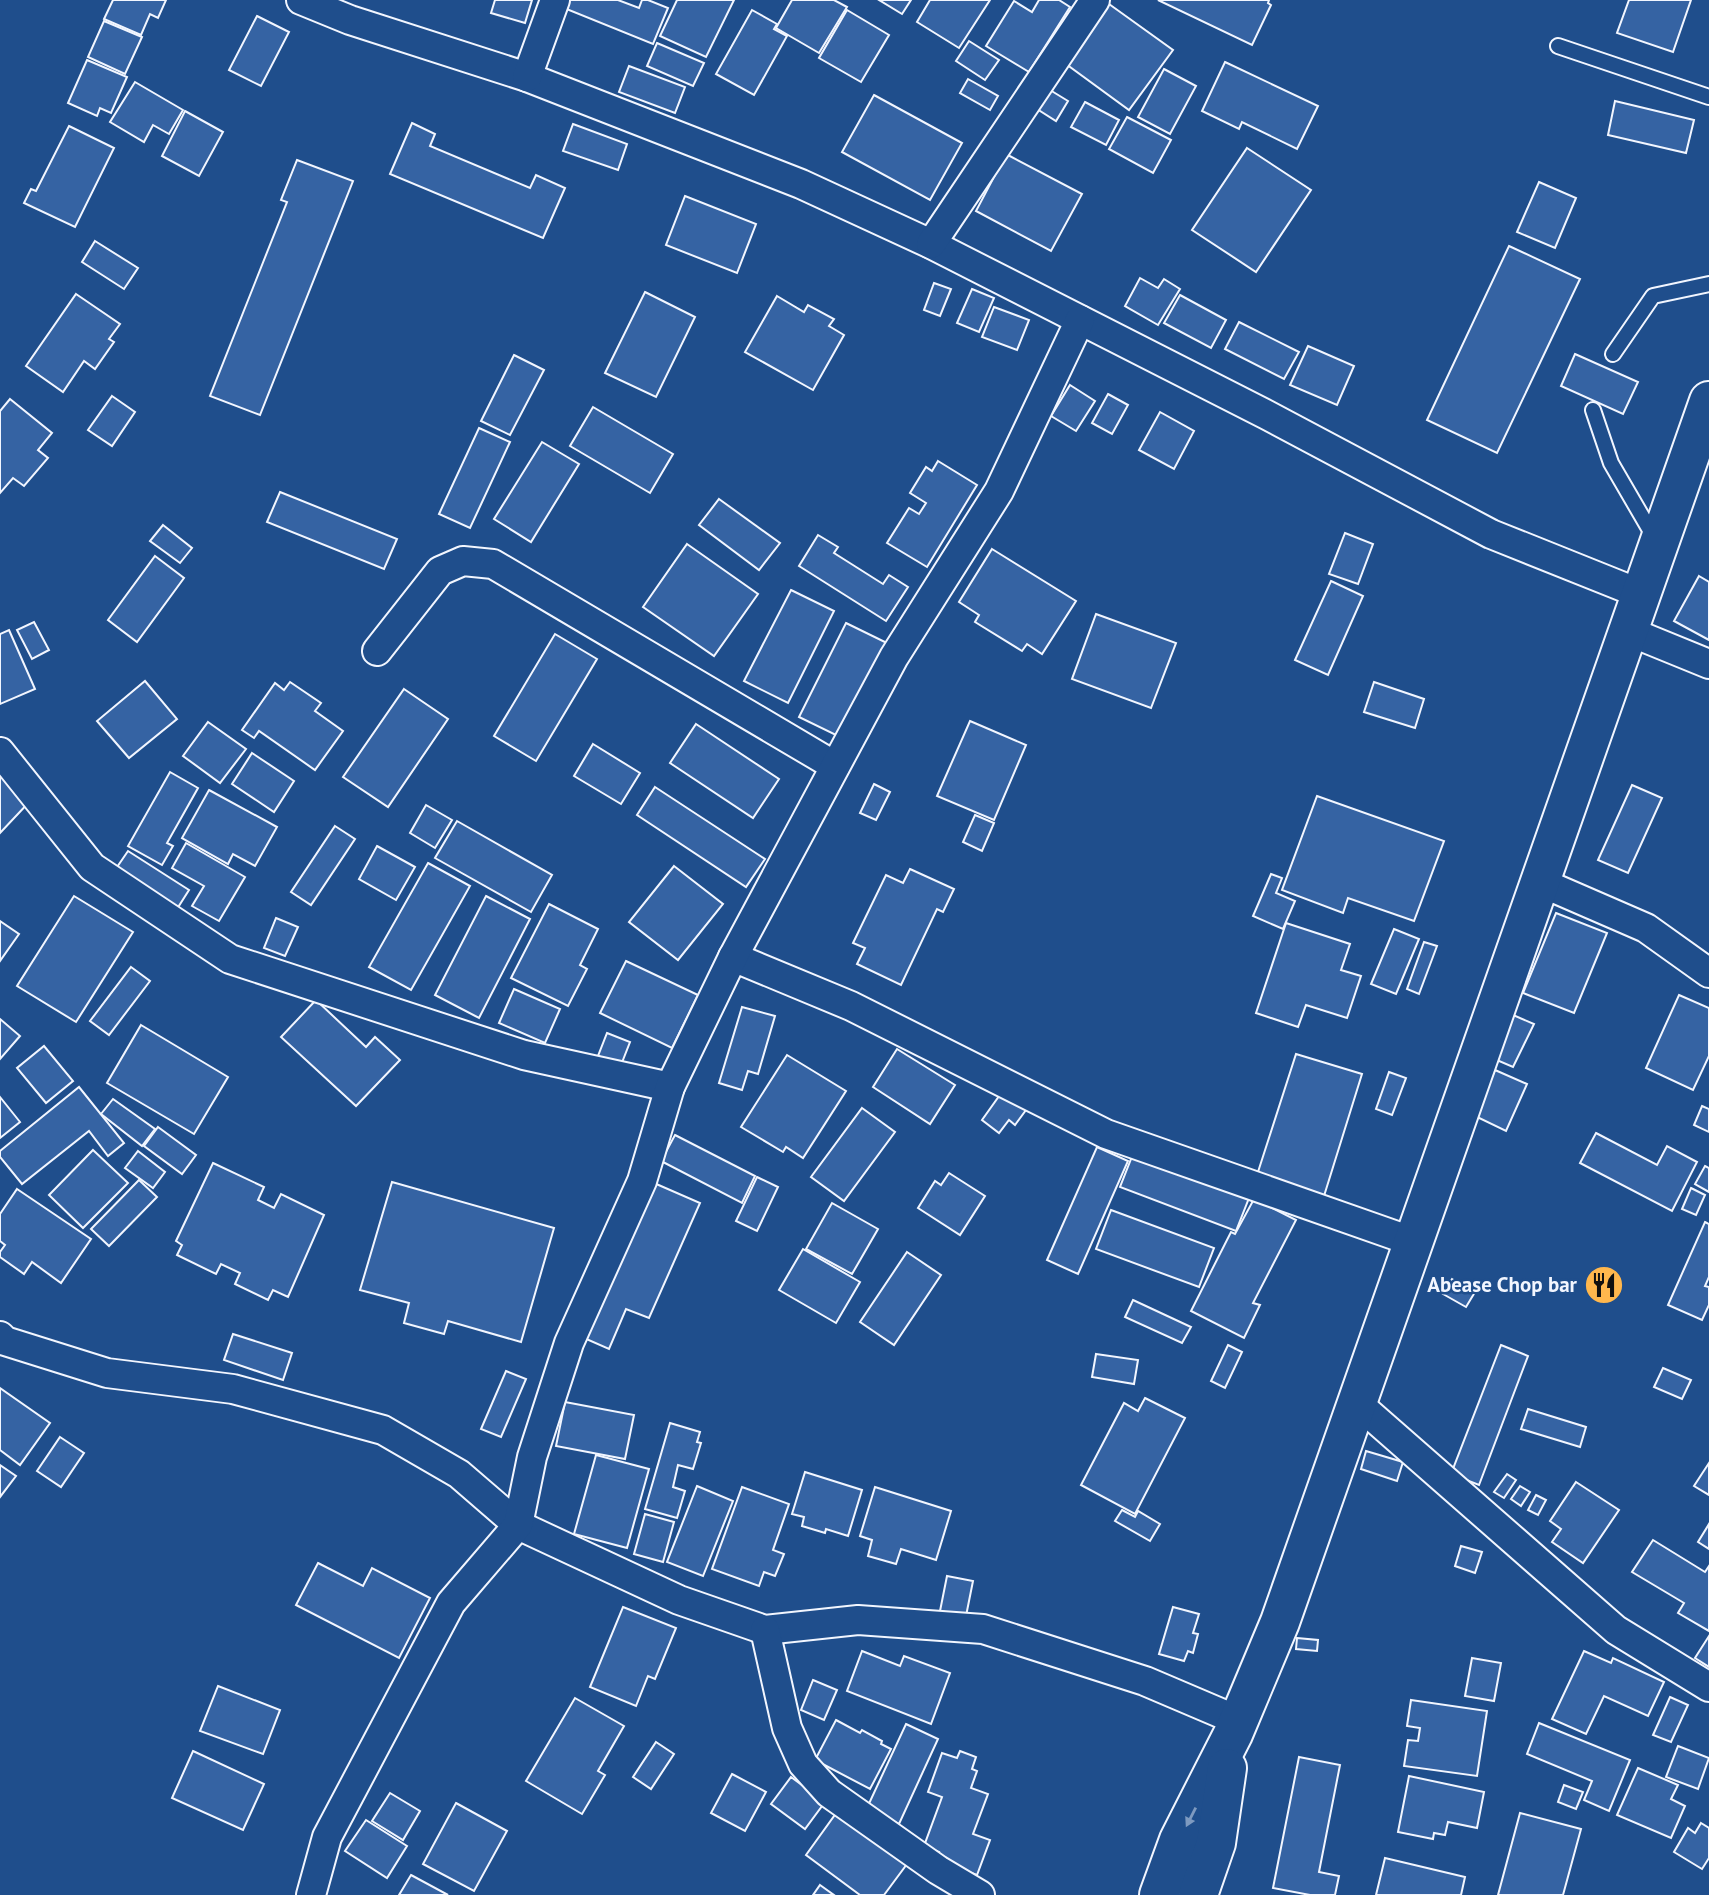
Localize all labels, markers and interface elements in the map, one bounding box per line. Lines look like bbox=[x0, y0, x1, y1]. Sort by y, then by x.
restaurant icon: Abease Chop bar bbox=[1583, 1264, 1625, 1306]
place label: Abease Chop bar bbox=[1427, 1271, 1578, 1298]
one-way arrow bbox=[1185, 1807, 1196, 1827]

